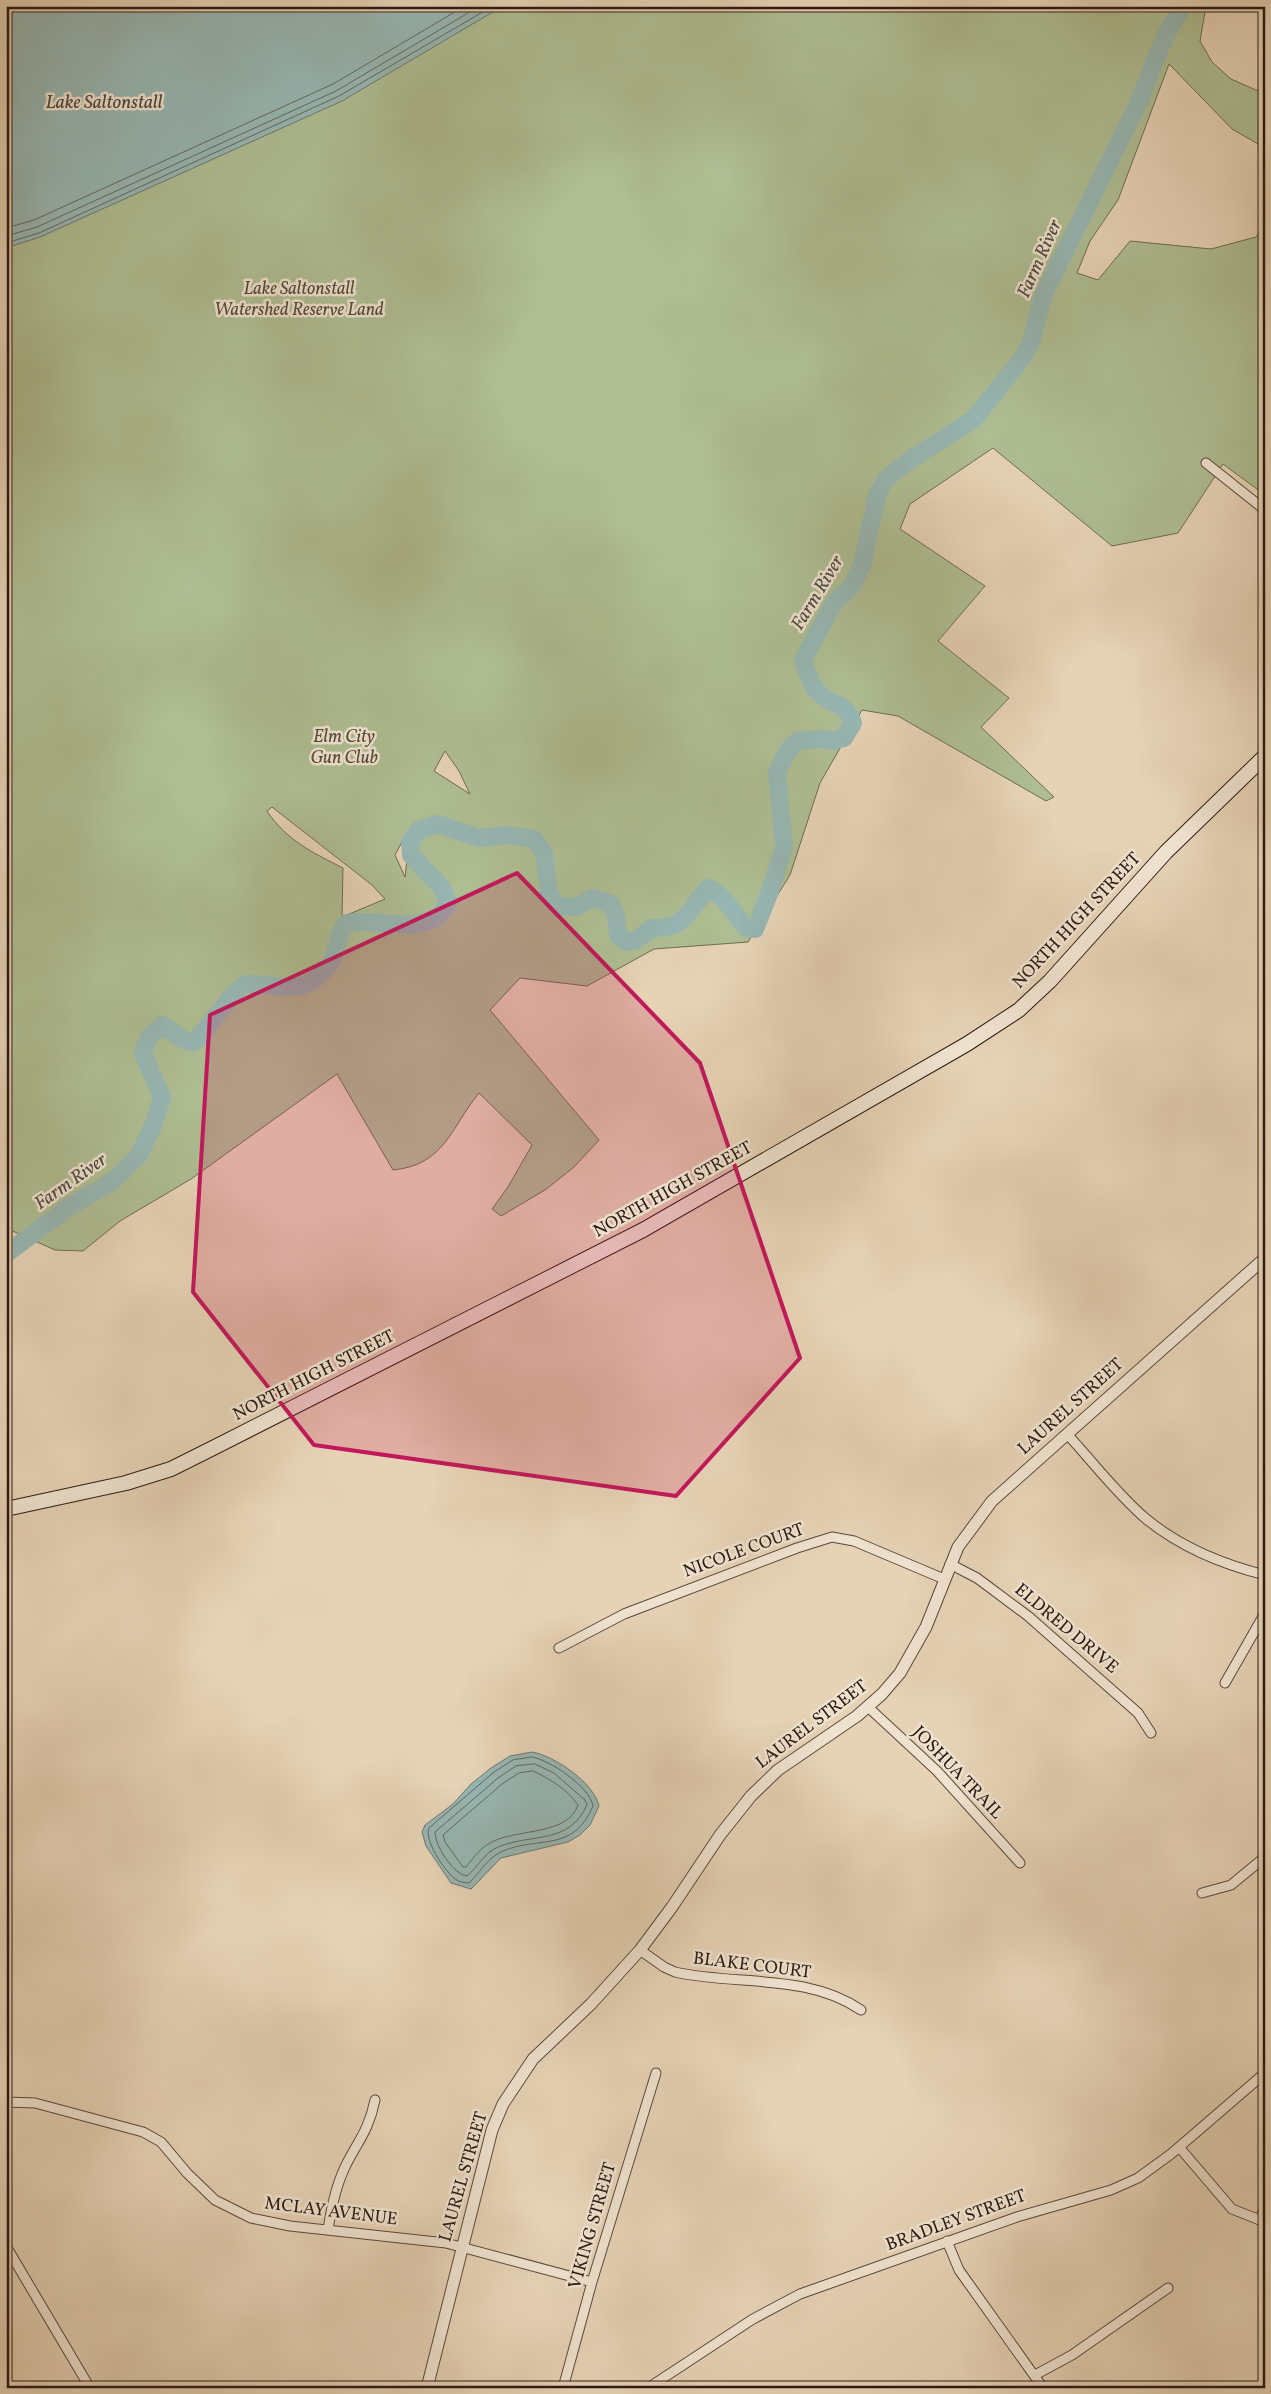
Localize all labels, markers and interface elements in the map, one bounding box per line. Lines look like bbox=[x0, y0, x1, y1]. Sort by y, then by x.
water label: Lake Saltonstall bbox=[45, 90, 163, 116]
water label: Farm River bbox=[1011, 215, 1069, 302]
park label: Lake Saltonstall Watershed Reserve Land bbox=[214, 277, 384, 323]
water label: Farm River bbox=[785, 550, 851, 635]
park label: Elm City Gun Club bbox=[310, 725, 378, 771]
street label: NORTH HIGH STREET bbox=[1007, 847, 1147, 995]
street label: NORTH HIGH STREET bbox=[589, 1136, 757, 1244]
water label: Farm River bbox=[29, 1147, 113, 1217]
street label: NORTH HIGH STREET bbox=[229, 1324, 400, 1428]
street label: LAUREL STREET bbox=[1013, 1352, 1130, 1461]
street label: NICOLE COURT bbox=[680, 1517, 808, 1584]
street label: ELDRED DRIVE bbox=[1009, 1578, 1124, 1680]
street label: LAUREL STREET bbox=[751, 1674, 874, 1775]
street label: JOSHUA TRAIL bbox=[906, 1721, 1008, 1825]
street label: BLAKE COURT bbox=[691, 1946, 813, 1986]
street label: LAUREL STREET bbox=[433, 2109, 495, 2245]
street label: VIKING STREET bbox=[563, 2159, 623, 2292]
street label: BRADLEY STREET bbox=[882, 2184, 1030, 2258]
street label: MCLAY AVENUE bbox=[263, 2191, 399, 2233]

